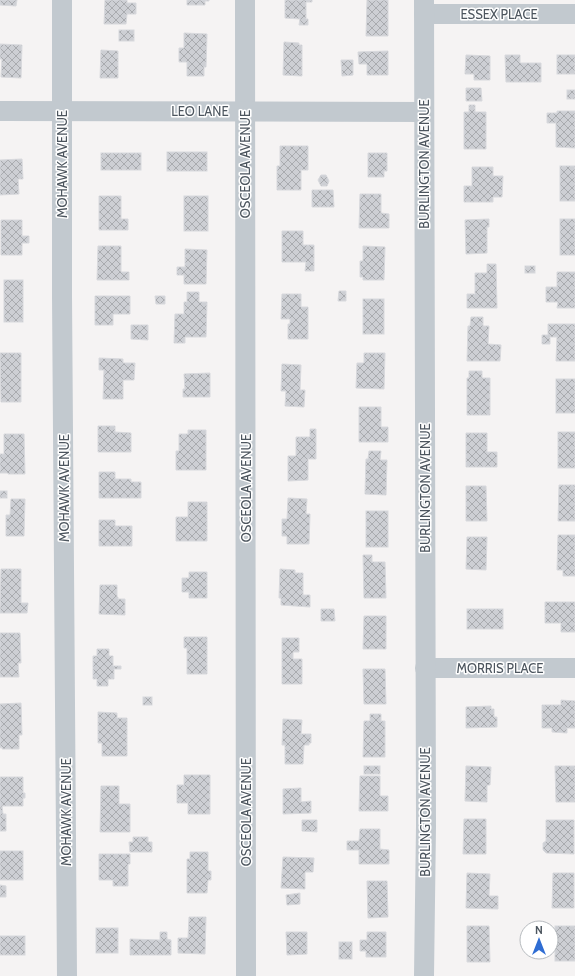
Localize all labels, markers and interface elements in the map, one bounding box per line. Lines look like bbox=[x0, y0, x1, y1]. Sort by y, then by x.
street label: ESSEX PLACE bbox=[460, 6, 538, 22]
street label: BURLINGTON AVENUE bbox=[416, 99, 432, 229]
street label: LEO LANE bbox=[171, 103, 229, 119]
street label: MOHAWK AVENUE bbox=[54, 110, 70, 218]
street label: OSCEOLA AVENUE bbox=[237, 110, 253, 218]
street label: BURLINGTON AVENUE bbox=[417, 423, 433, 553]
street label: MOHAWK AVENUE bbox=[56, 434, 72, 542]
street label: OSCEOLA AVENUE bbox=[238, 434, 254, 542]
street label: MORRIS PLACE bbox=[456, 660, 544, 676]
street label: BURLINGTON AVENUE bbox=[417, 747, 433, 877]
street label: MOHAWK AVENUE bbox=[58, 758, 74, 866]
street label: OSCEOLA AVENUE bbox=[238, 758, 254, 866]
north arrow bbox=[519, 920, 559, 960]
text: N bbox=[535, 923, 543, 937]

